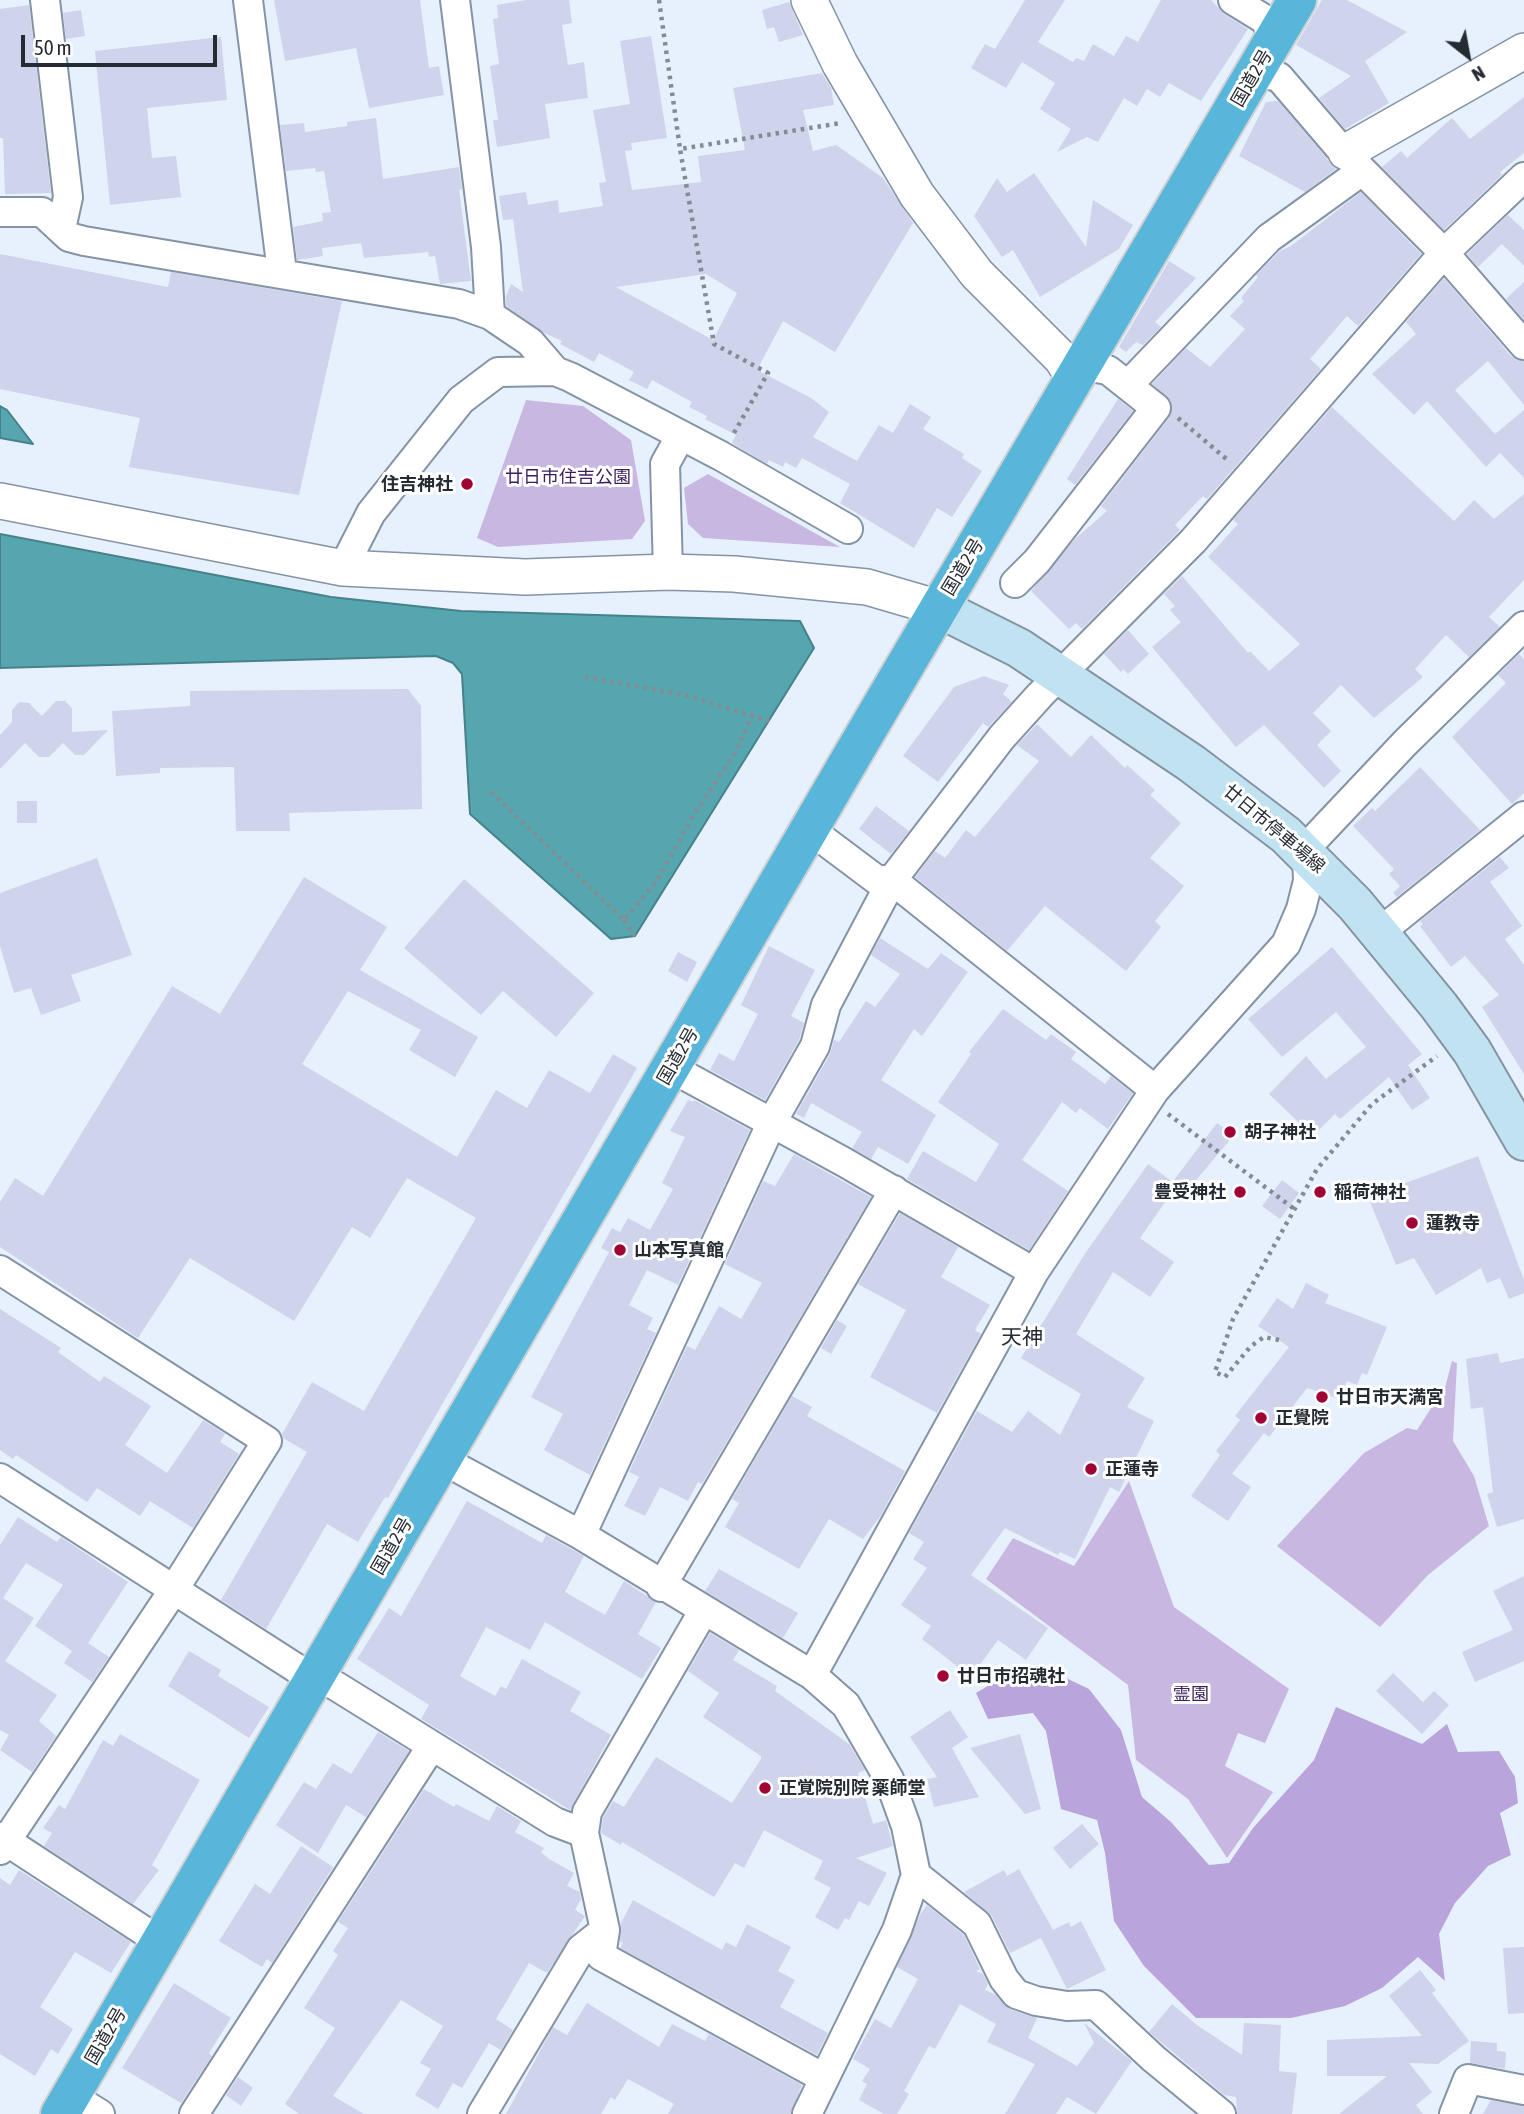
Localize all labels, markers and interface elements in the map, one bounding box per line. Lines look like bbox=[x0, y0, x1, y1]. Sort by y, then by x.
scale bar bbox=[24, 21, 220, 65]
north arrow bbox=[1433, 21, 1503, 91]
text: 50 m bbox=[34, 35, 72, 59]
street label: 国道2号 bbox=[1227, 46, 1277, 110]
text: N bbox=[1468, 62, 1489, 86]
park label: 廿日市住吉公園 bbox=[505, 466, 631, 488]
place label: 住吉神社 bbox=[381, 473, 453, 495]
marker: 住吉神社 bbox=[459, 476, 475, 492]
street label: 国道2号 bbox=[938, 535, 988, 599]
street label: 廿日市停車場線 bbox=[1219, 780, 1329, 878]
street label: 国道2号 bbox=[653, 1024, 703, 1088]
place label: 胡子神社 bbox=[1244, 1121, 1316, 1143]
marker: 胡子神社 bbox=[1222, 1124, 1238, 1140]
place label: 豊受神社 bbox=[1154, 1181, 1226, 1203]
place label: 稲荷神社 bbox=[1334, 1181, 1406, 1203]
marker: 豊受神社 bbox=[1232, 1184, 1248, 1200]
marker: 稲荷神社 bbox=[1312, 1184, 1328, 1200]
place label: 蓮教寺 bbox=[1426, 1212, 1480, 1234]
marker: 蓮教寺 bbox=[1404, 1215, 1420, 1231]
place label: 山本写真館 bbox=[634, 1239, 724, 1261]
marker: 山本写真館 bbox=[612, 1242, 628, 1258]
district label: 天神 bbox=[1001, 1324, 1043, 1350]
place label: 廿日市天満宮 bbox=[1336, 1386, 1444, 1408]
marker: 廿日市天満宮 bbox=[1314, 1389, 1330, 1405]
place label: 正覺院 bbox=[1275, 1407, 1329, 1429]
marker: 正覺院 bbox=[1253, 1410, 1269, 1426]
place label: 正蓮寺 bbox=[1105, 1458, 1159, 1480]
marker: 正蓮寺 bbox=[1083, 1461, 1099, 1477]
street label: 国道2号 bbox=[367, 1514, 417, 1578]
place label: 廿日市招魂社 bbox=[957, 1665, 1065, 1687]
marker: 廿日市招魂社 bbox=[935, 1668, 951, 1684]
park label: 霊園 bbox=[1173, 1683, 1209, 1705]
place label: 正覚院別院 薬師堂 bbox=[779, 1777, 925, 1799]
marker: 正覚院別院 薬師堂 bbox=[757, 1780, 773, 1796]
street label: 国道2号 bbox=[81, 2004, 131, 2068]

